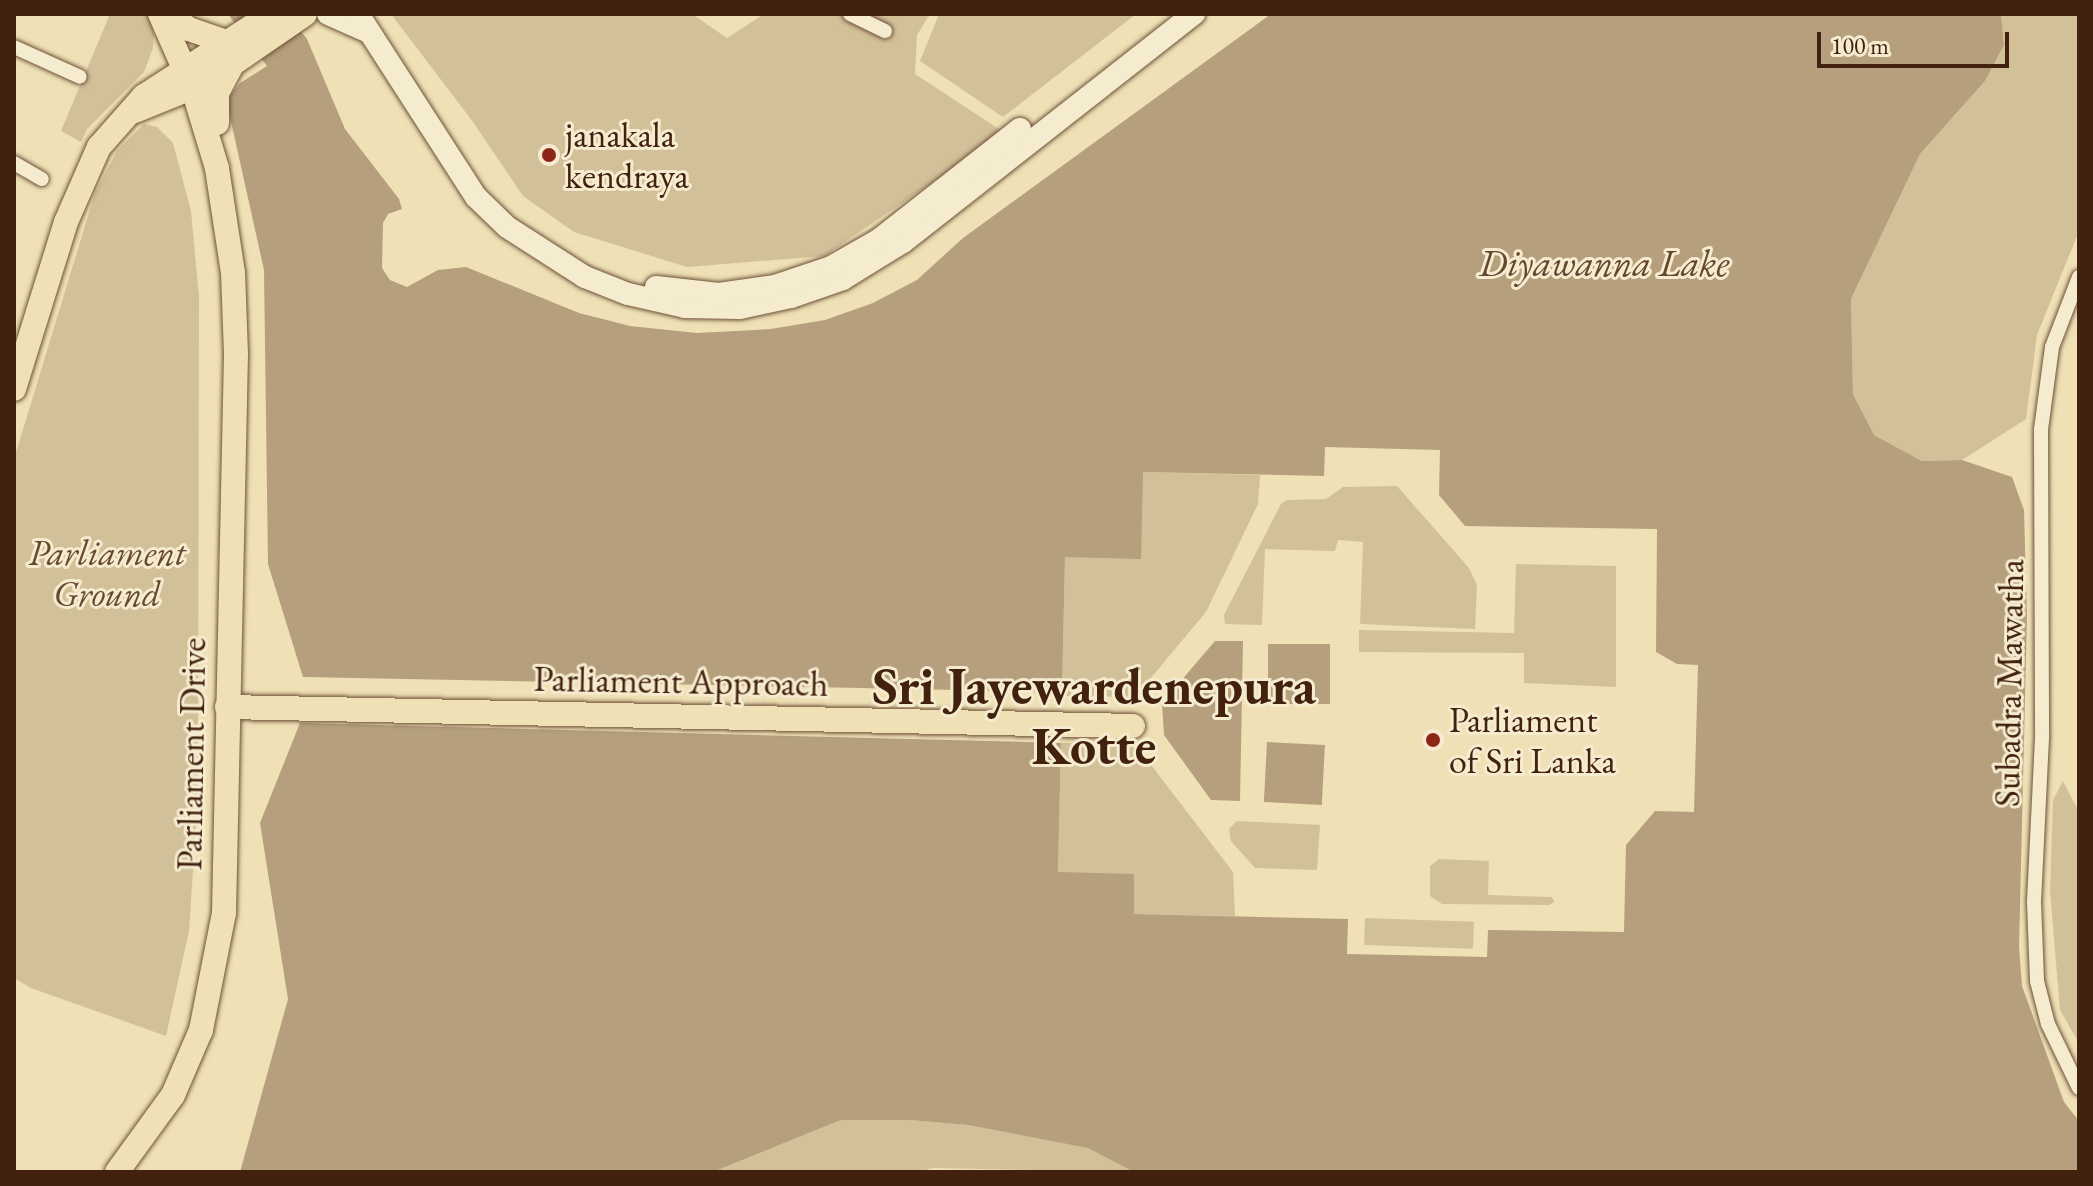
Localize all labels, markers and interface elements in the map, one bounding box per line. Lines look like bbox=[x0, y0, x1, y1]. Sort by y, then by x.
scale bar bbox=[1821, 16, 2013, 66]
text: 100 m bbox=[1831, 30, 1889, 61]
place label: janakala kendraya bbox=[565, 112, 689, 197]
marker: janakala kendraya bbox=[540, 146, 558, 164]
water label: Diyawanna Lake bbox=[1479, 240, 1729, 286]
park label: Parliament Ground bbox=[28, 530, 186, 615]
street label: Subadra Mawatha bbox=[1985, 559, 2033, 807]
street label: Parliament Drive bbox=[167, 637, 215, 871]
district label: Sri Jayewardenepura Kotte bbox=[872, 655, 1316, 777]
street label: Parliament Approach bbox=[533, 657, 829, 705]
place label: Parliament of Sri Lanka bbox=[1449, 697, 1616, 782]
marker: Parliament of Sri Lanka bbox=[1424, 731, 1442, 749]

